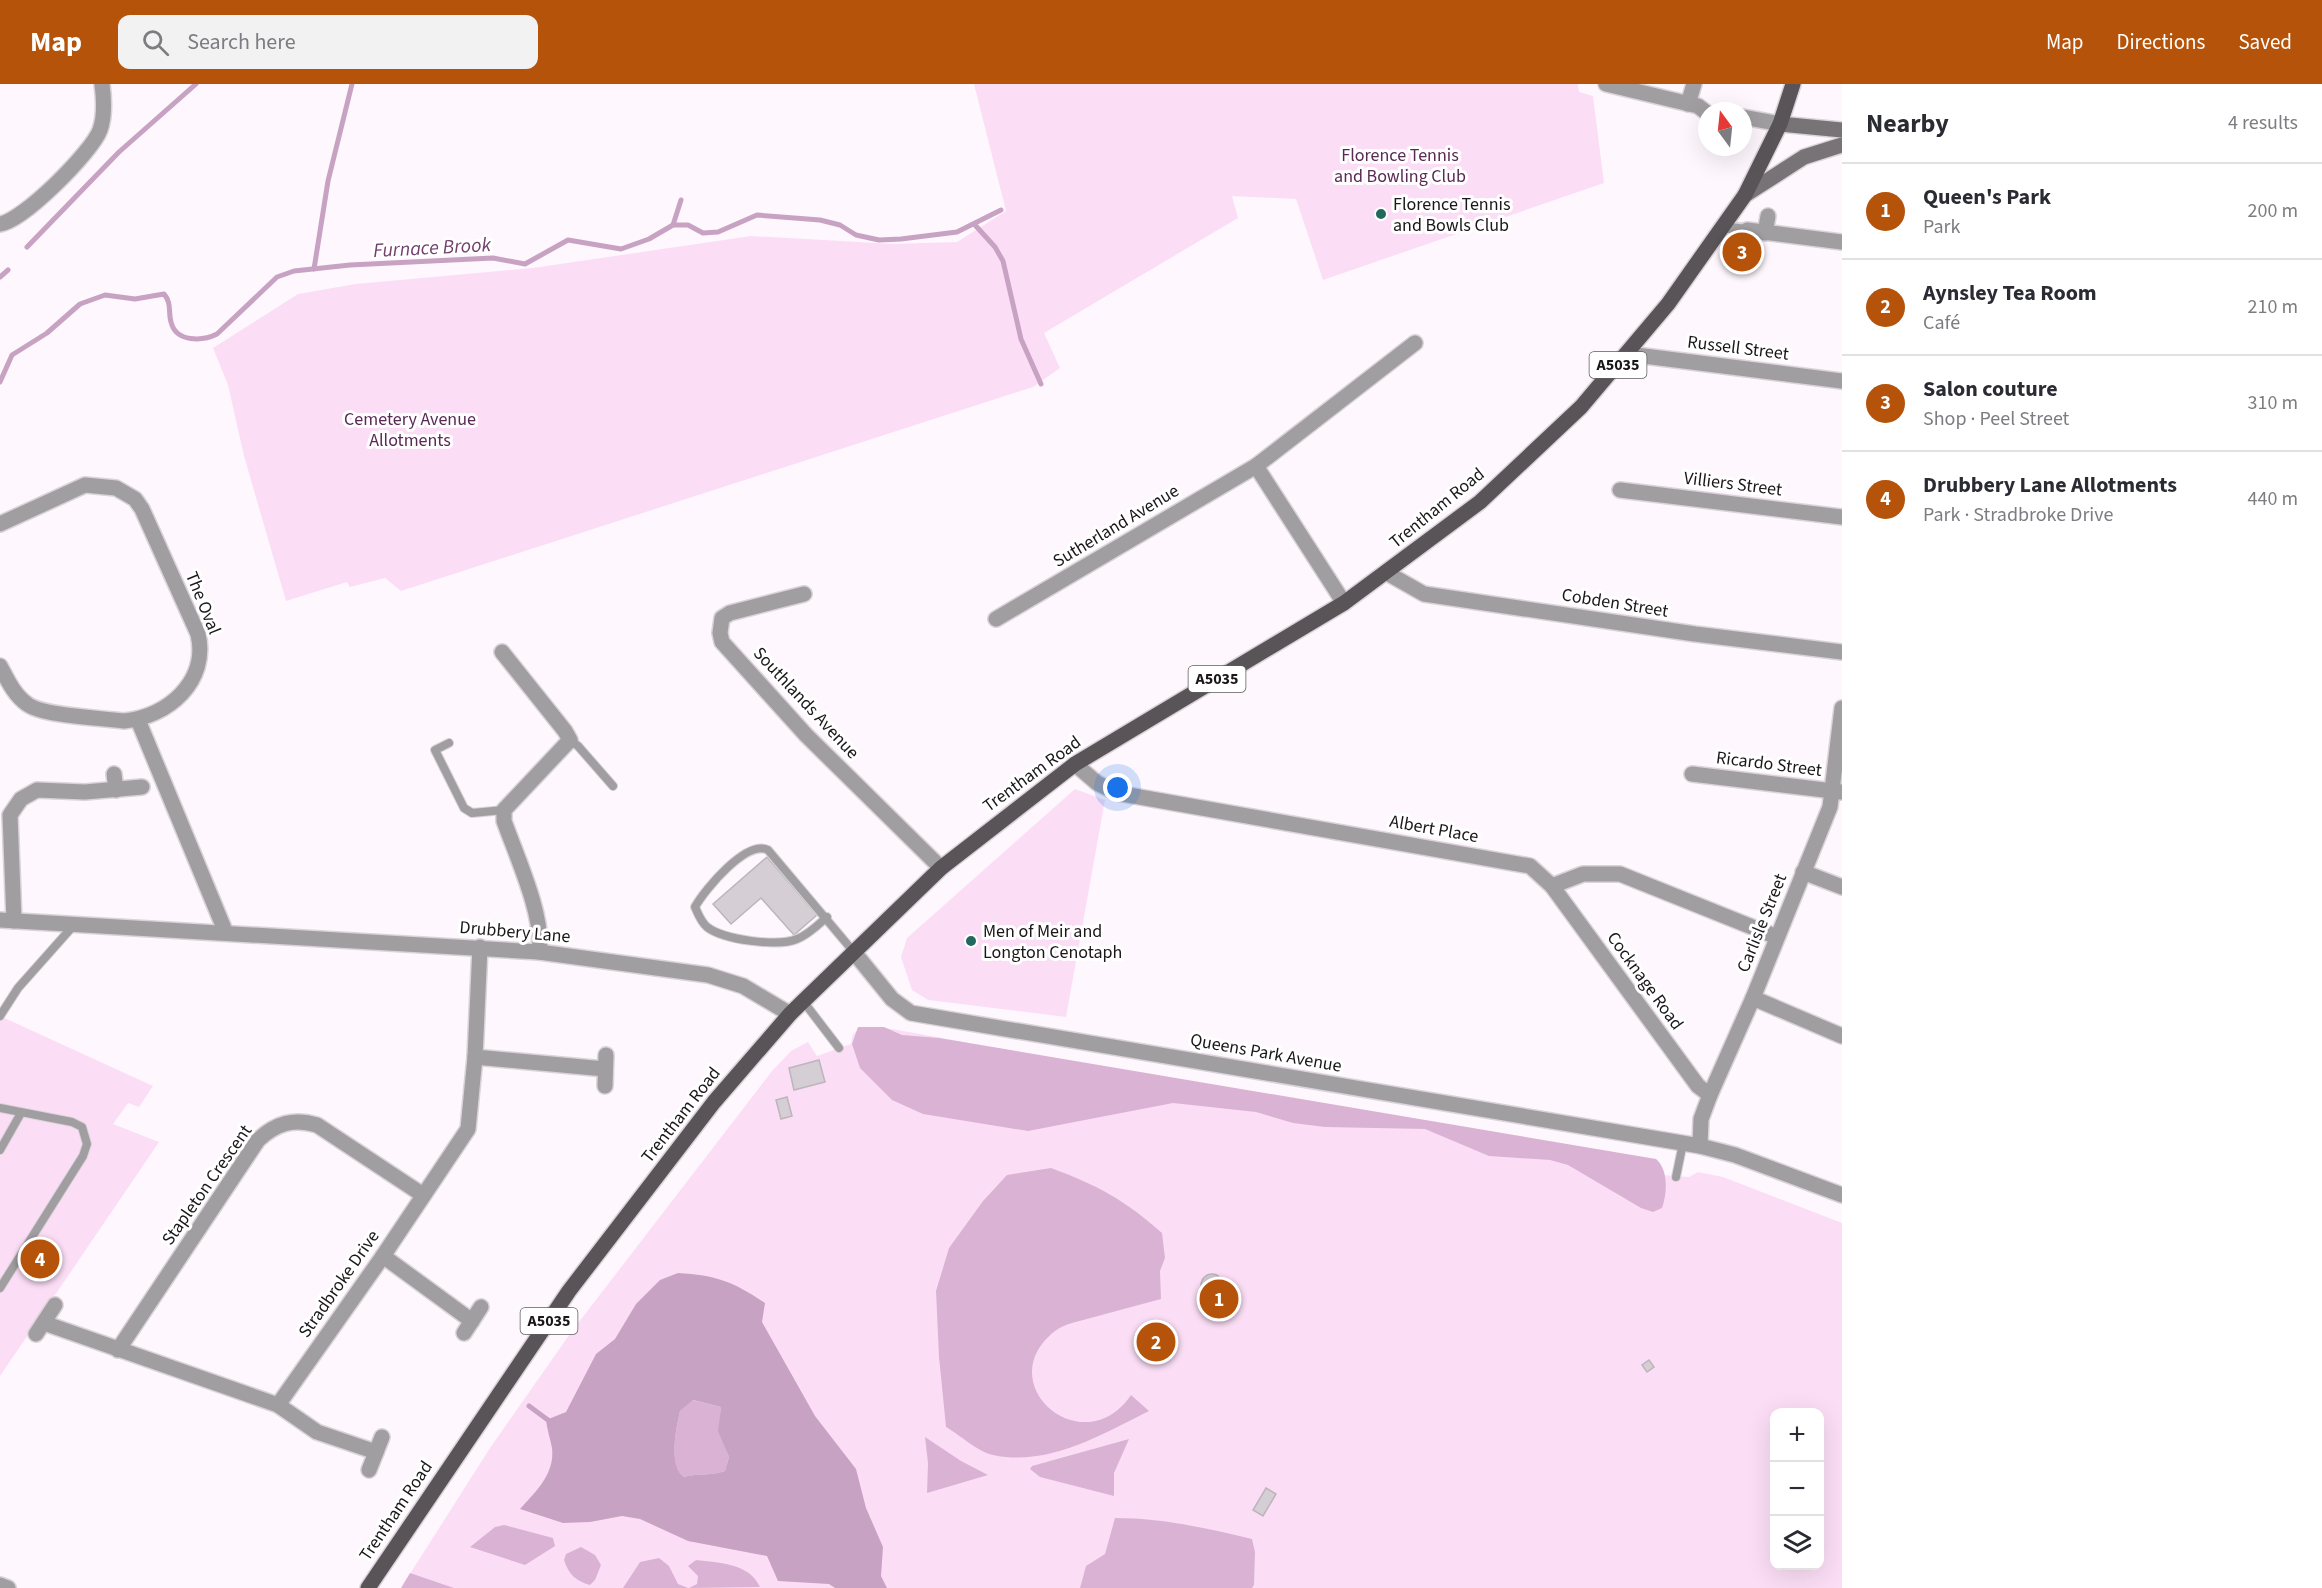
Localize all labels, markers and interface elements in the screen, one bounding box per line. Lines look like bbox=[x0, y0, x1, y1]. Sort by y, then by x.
search box bbox=[118, 15, 538, 69]
text: Map bbox=[30, 22, 82, 62]
icon: search bbox=[139, 26, 172, 59]
text: Search here bbox=[187, 26, 296, 58]
text: Map bbox=[2046, 27, 2084, 57]
text: Directions bbox=[2117, 27, 2205, 57]
text: Saved bbox=[2238, 27, 2292, 57]
north arrow bbox=[1698, 102, 1752, 156]
text: Nearby bbox=[1866, 105, 1949, 142]
text: 4 results bbox=[2228, 109, 2298, 137]
park label: Florence Tennis and Bowling Club bbox=[1334, 143, 1466, 189]
text: Queen's Park bbox=[1923, 181, 2051, 213]
place label: Florence Tennis and Bowls Club bbox=[1393, 192, 1510, 238]
text: 1 bbox=[1880, 197, 1891, 225]
text: 200 m bbox=[2248, 197, 2298, 225]
marker: Florence Tennis and Bowls Club bbox=[1374, 207, 1388, 221]
text: Park bbox=[1923, 213, 1960, 241]
pin: 3 bbox=[1722, 230, 1762, 274]
water label: Furnace Brook bbox=[372, 231, 492, 265]
text: Aynsley Tea Room bbox=[1923, 277, 2097, 309]
text: 2 bbox=[1880, 293, 1891, 321]
text: 210 m bbox=[2248, 293, 2298, 321]
text: Café bbox=[1923, 309, 1960, 337]
street label: Russell Street bbox=[1686, 329, 1790, 367]
road number: A5035 bbox=[1590, 352, 1646, 378]
text: Salon couture bbox=[1923, 373, 2058, 405]
text: 3 bbox=[1880, 389, 1891, 417]
text: 310 m bbox=[2248, 389, 2298, 417]
text: Shop · Peel Street bbox=[1923, 405, 2069, 433]
park label: Cemetery Avenue Allotments bbox=[344, 407, 476, 453]
street label: Trentham Road bbox=[1384, 462, 1490, 554]
street label: Villiers Street bbox=[1683, 466, 1783, 502]
text: Drubbery Lane Allotments bbox=[1923, 469, 2177, 501]
street label: Sutherland Avenue bbox=[1048, 478, 1184, 574]
text: 4 bbox=[1880, 485, 1891, 513]
text: 440 m bbox=[2248, 485, 2298, 513]
text: Park · Stradbroke Drive bbox=[1923, 501, 2113, 529]
street label: The Oval bbox=[179, 568, 227, 638]
street label: Cobden Street bbox=[1560, 582, 1670, 624]
street label: Southlands Avenue bbox=[747, 641, 865, 765]
road number: A5035 bbox=[1188, 666, 1246, 692]
street label: Trentham Road bbox=[978, 730, 1086, 818]
street label: Ricardo Street bbox=[1715, 745, 1823, 783]
your location bbox=[1103, 773, 1132, 802]
street label: Albert Place bbox=[1388, 809, 1480, 849]
street label: Carlisle Street bbox=[1731, 870, 1793, 976]
street label: Drubbery Lane bbox=[458, 915, 572, 949]
place label: Men of Meir and Longton Cenotaph bbox=[983, 919, 1122, 965]
street label: Cocknage Road bbox=[1601, 927, 1689, 1035]
marker: Men of Meir and Longton Cenotaph bbox=[964, 934, 978, 948]
street label: Queens Park Avenue bbox=[1188, 1027, 1344, 1079]
street label: Trentham Road bbox=[636, 1062, 726, 1168]
street label: Stapleton Crescent bbox=[156, 1120, 258, 1250]
street label: Stradbroke Drive bbox=[293, 1225, 385, 1343]
pin: 4 bbox=[20, 1236, 60, 1282]
pin: 1 bbox=[1200, 1276, 1238, 1322]
road number: A5035 bbox=[520, 1308, 578, 1334]
pin: 2 bbox=[1136, 1320, 1176, 1364]
map controls bbox=[1770, 1408, 1824, 1570]
button: + bbox=[1770, 1408, 1824, 1462]
street label: Trentham Road bbox=[353, 1456, 439, 1566]
button: − bbox=[1770, 1462, 1824, 1516]
button: layers bbox=[1770, 1516, 1824, 1570]

